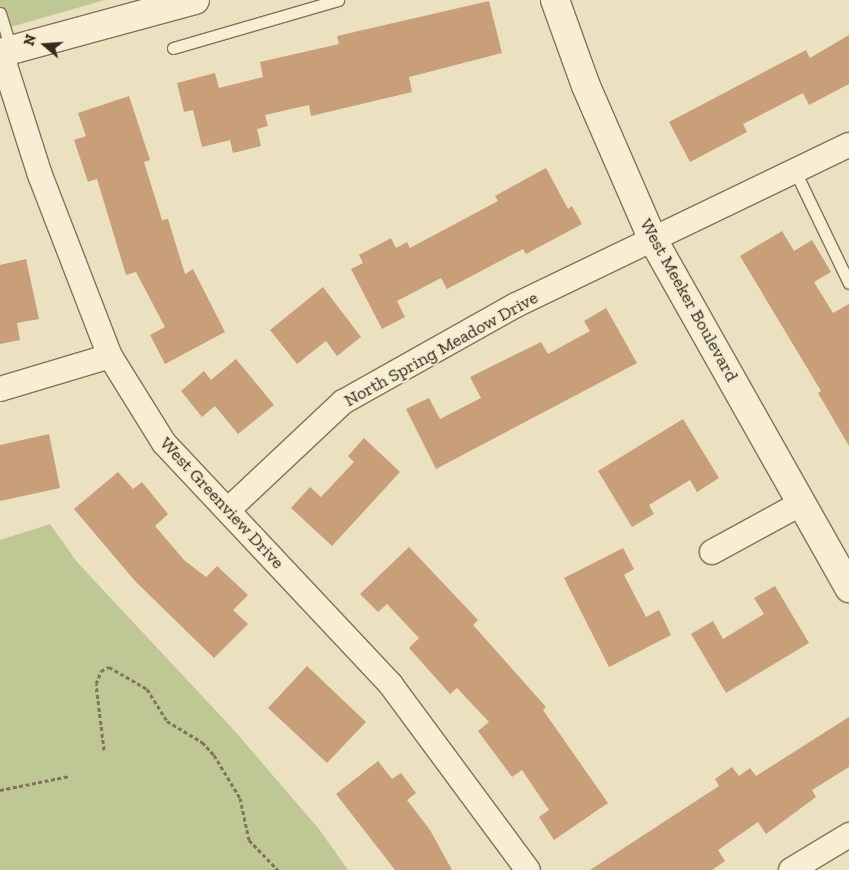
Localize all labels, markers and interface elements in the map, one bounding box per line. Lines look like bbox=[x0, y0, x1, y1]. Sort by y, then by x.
north arrow bbox=[20, 20, 70, 70]
text: N bbox=[21, 33, 40, 48]
street label: West Meeker Boulevard bbox=[635, 215, 743, 385]
street label: North Spring Meadow Drive bbox=[340, 287, 542, 411]
street label: West Greenview Drive bbox=[155, 432, 289, 574]

